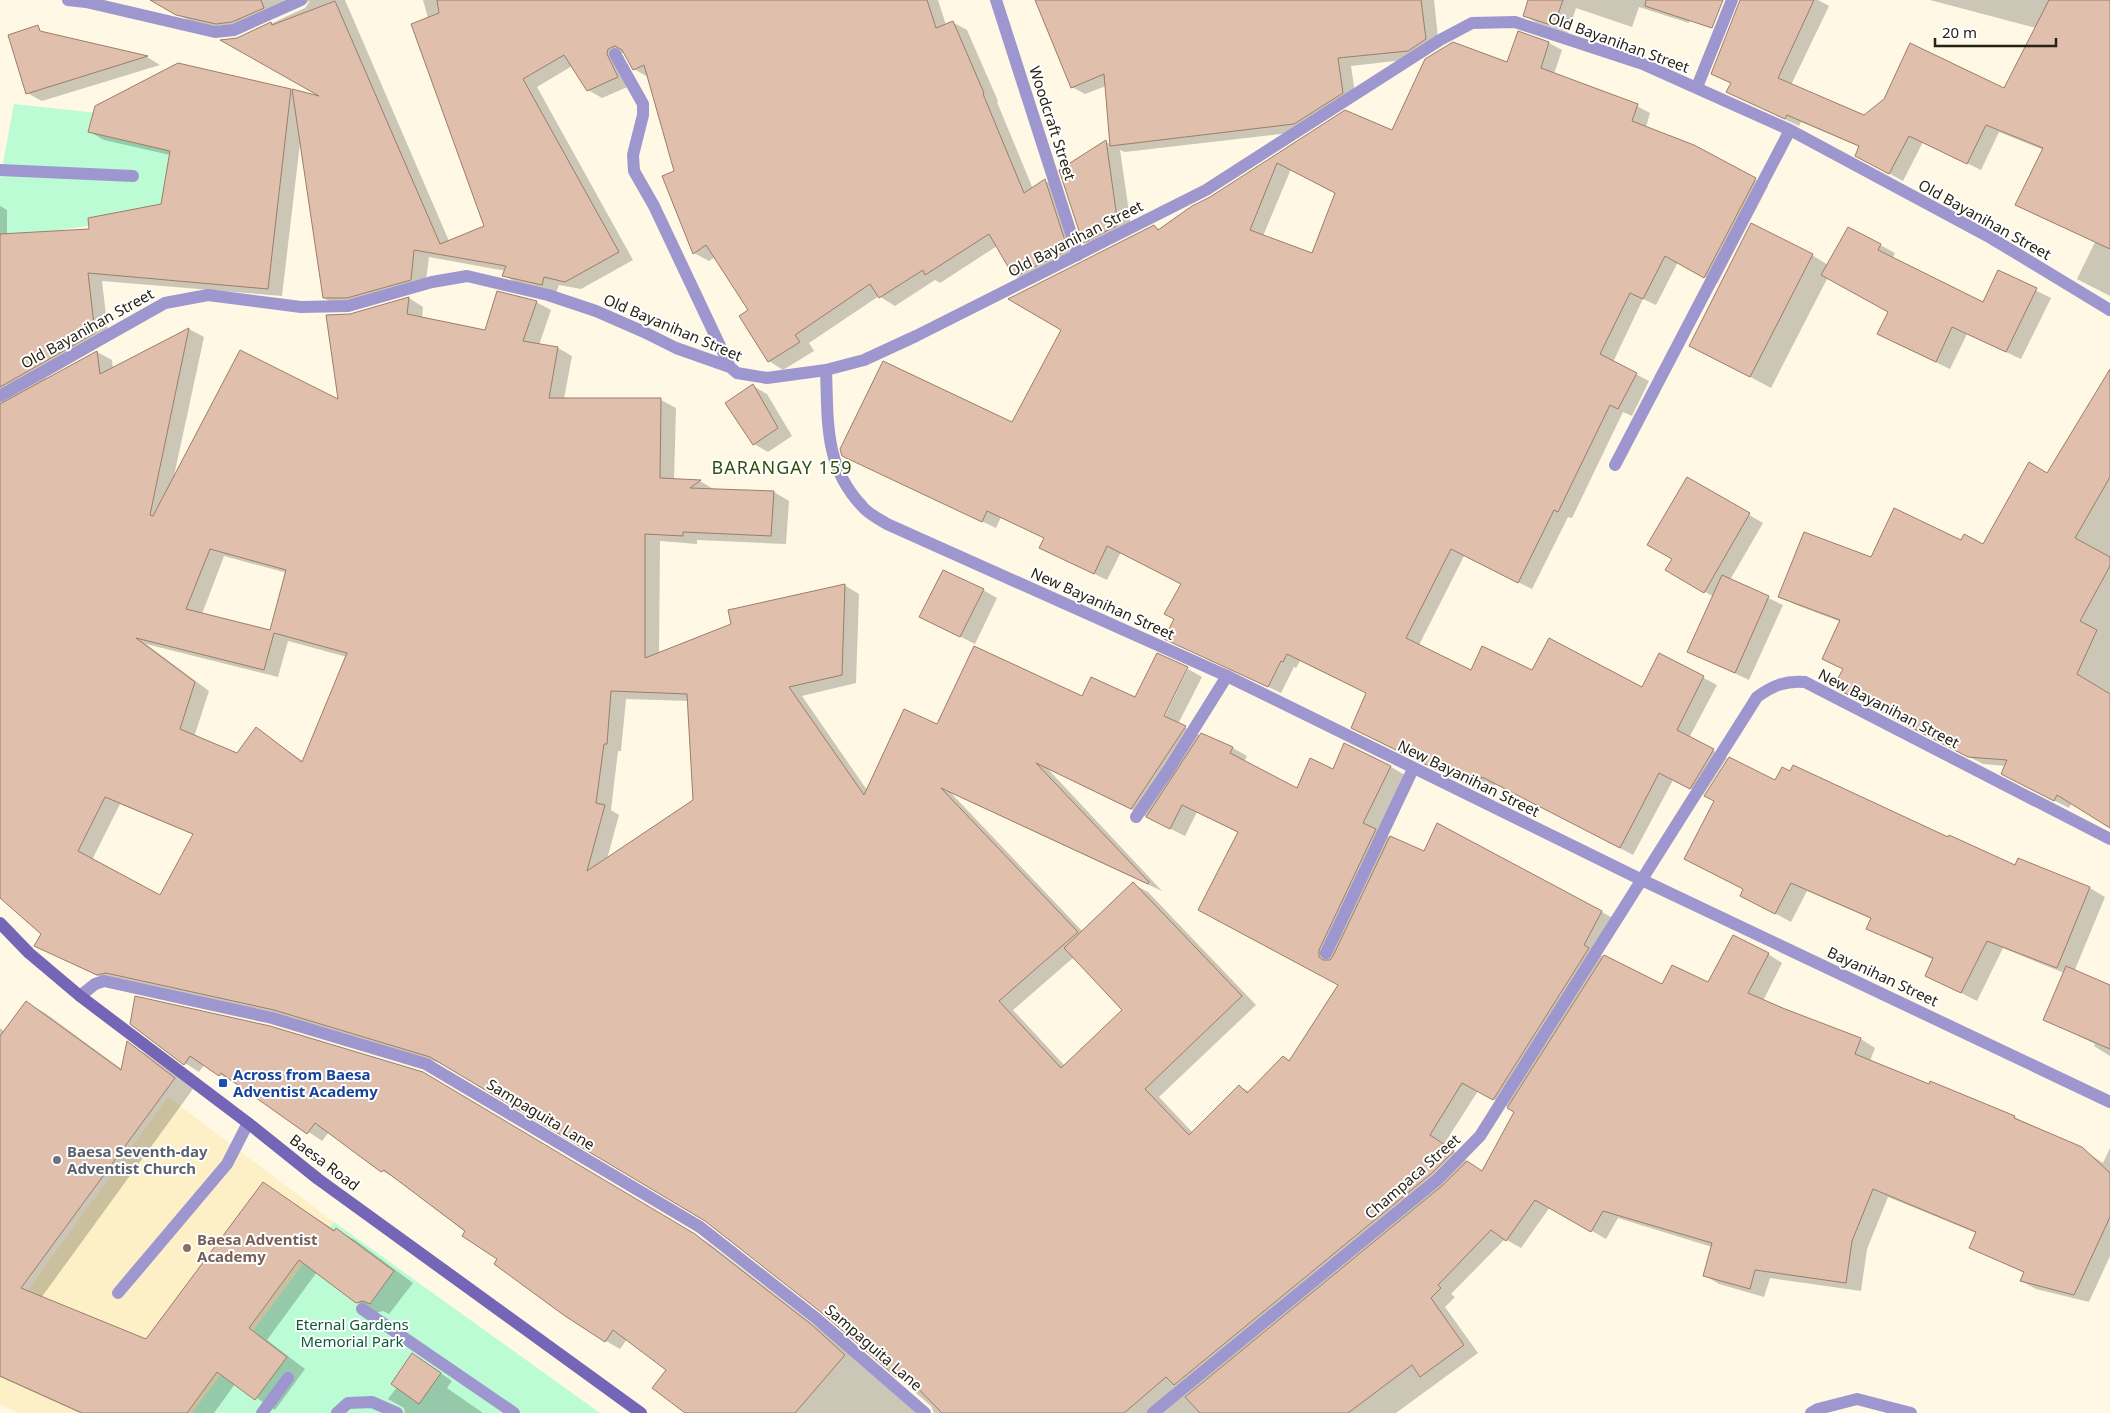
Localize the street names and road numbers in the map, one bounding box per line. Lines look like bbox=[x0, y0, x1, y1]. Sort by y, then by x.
street label: Old Bayanihan Street bbox=[1546, 7, 1693, 77]
street label: Woodcraft Street bbox=[1025, 63, 1081, 183]
street label: Old Bayanihan Street bbox=[1915, 174, 2055, 264]
street label: Old Bayanihan Street bbox=[1004, 195, 1146, 281]
street label: Old Bayanihan Street bbox=[17, 283, 157, 373]
street label: Old Bayanihan Street bbox=[601, 289, 746, 366]
street label: New Bayanihan Street bbox=[1028, 562, 1179, 644]
street label: New Bayanihan Street bbox=[1815, 664, 1963, 752]
street label: New Bayanihan Street bbox=[1395, 735, 1544, 821]
street label: Bayanihan Street bbox=[1824, 942, 1942, 1011]
street label: Sampaguita Lane bbox=[483, 1074, 599, 1154]
street label: Baesa Road bbox=[286, 1129, 364, 1195]
street label: Champaca Street bbox=[1360, 1129, 1464, 1223]
street label: Sampaguita Lane bbox=[821, 1299, 927, 1395]

